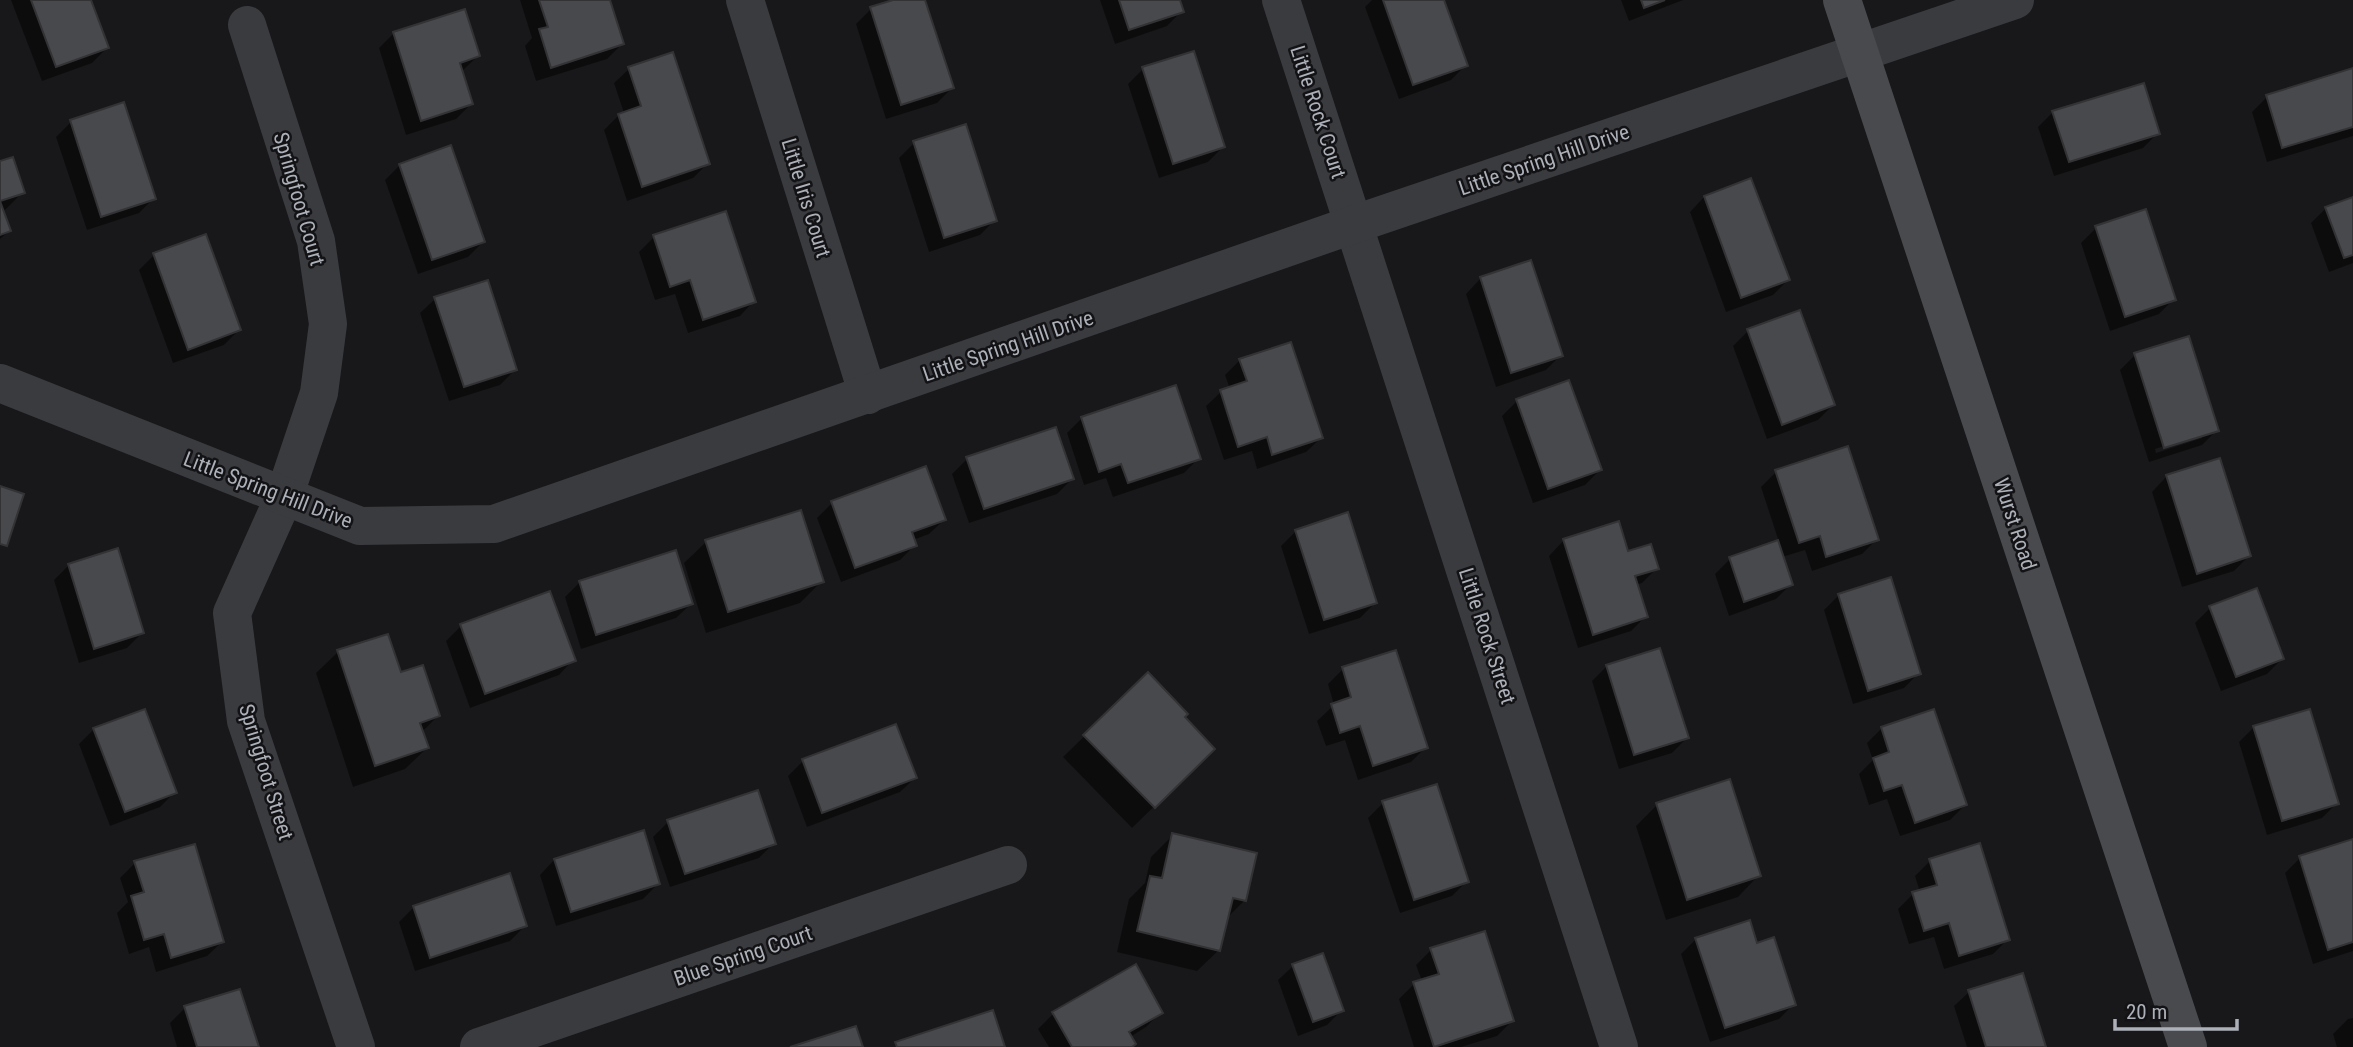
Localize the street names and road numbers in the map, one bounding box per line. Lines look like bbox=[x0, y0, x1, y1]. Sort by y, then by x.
street label: Little Rock Court bbox=[1285, 43, 1351, 181]
street label: Little Spring Hill Drive bbox=[1456, 120, 1633, 200]
street label: Springfoot Court bbox=[269, 130, 329, 268]
street label: Little Iris Court bbox=[776, 136, 836, 260]
street label: Little Spring Hill Drive bbox=[920, 306, 1097, 386]
street label: Little Spring Hill Drive bbox=[180, 447, 356, 533]
street label: Wurst Road bbox=[1989, 475, 2041, 573]
street label: Little Rock Street bbox=[1454, 565, 1520, 707]
street label: Springfoot Street bbox=[234, 701, 298, 843]
street label: Blue Spring Court bbox=[671, 921, 815, 991]

